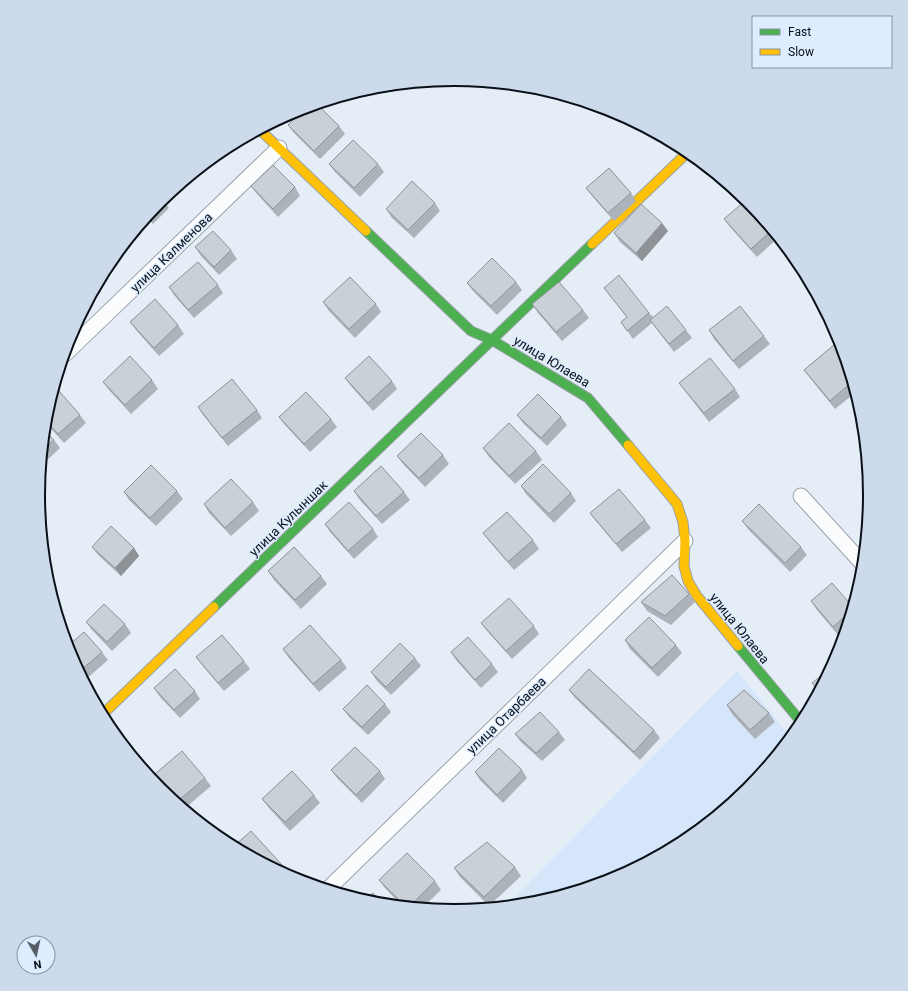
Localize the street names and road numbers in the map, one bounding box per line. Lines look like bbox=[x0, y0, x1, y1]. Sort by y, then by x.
street label: улица Калменова bbox=[127, 210, 215, 295]
street label: улица Юлаева bbox=[511, 333, 593, 390]
street label: улица Кулыншак bbox=[246, 477, 330, 559]
street label: улица Юлаева bbox=[707, 590, 773, 667]
street label: улица Отарбаева bbox=[464, 674, 549, 757]

